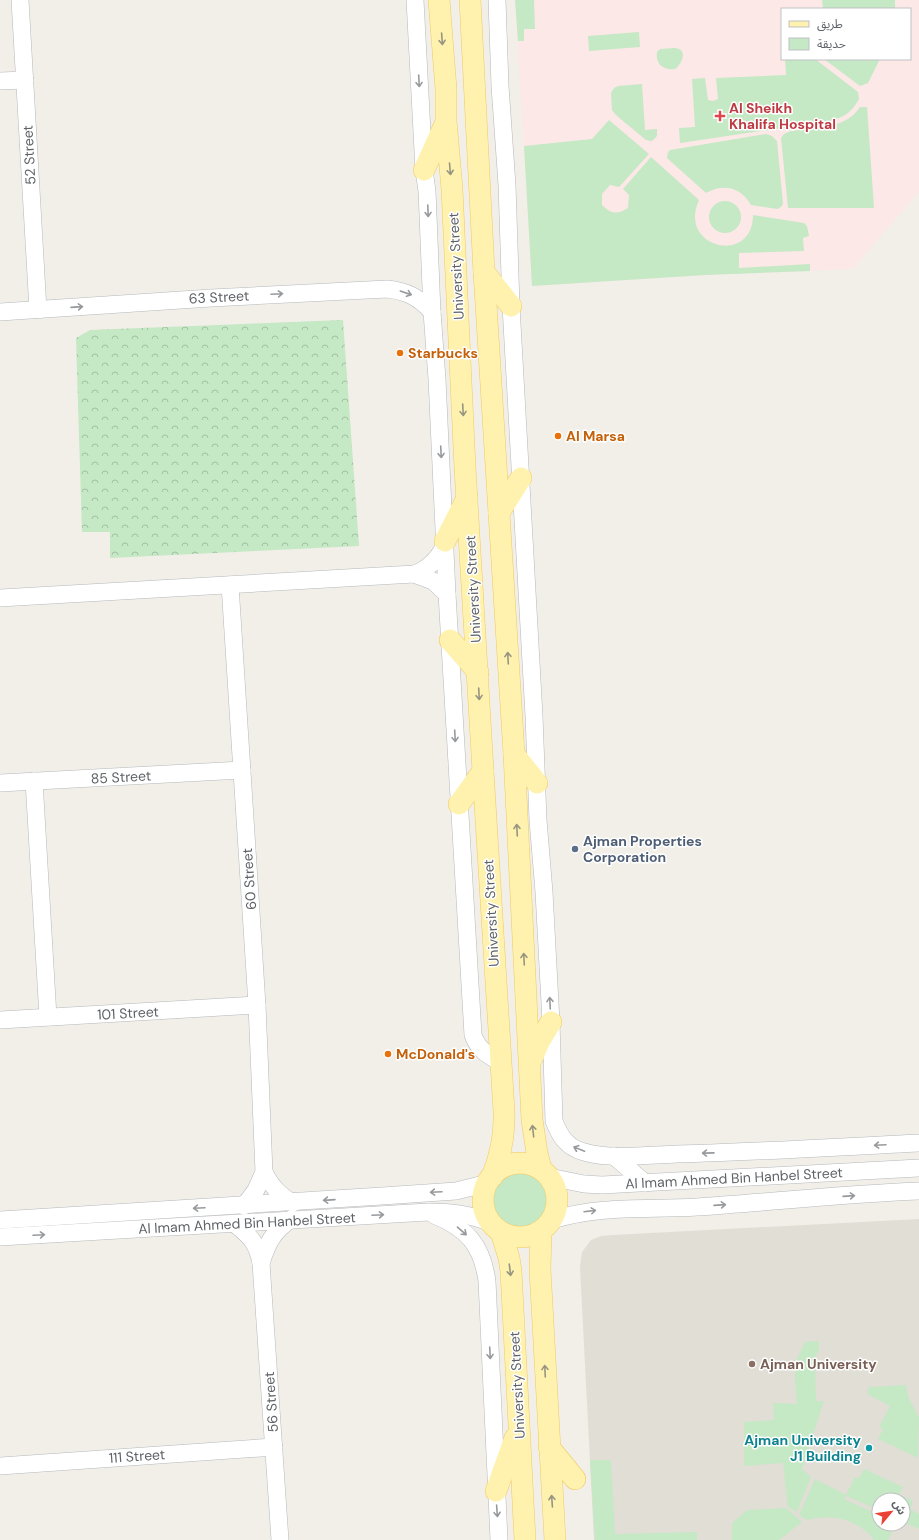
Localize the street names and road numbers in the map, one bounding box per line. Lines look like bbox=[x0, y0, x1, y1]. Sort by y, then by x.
street label: 52 Street bbox=[18, 125, 40, 185]
street label: University Street bbox=[444, 212, 468, 320]
street label: 63 Street bbox=[188, 286, 250, 308]
street label: University Street bbox=[461, 535, 485, 643]
street label: 85 Street bbox=[90, 766, 152, 788]
street label: 60 Street bbox=[238, 848, 260, 910]
street label: University Street bbox=[479, 859, 503, 967]
street label: 101 Street bbox=[97, 1002, 159, 1024]
street label: Al Imam Ahmed Bin Hanbel Street bbox=[625, 1163, 843, 1193]
street label: Al Imam Ahmed Bin Hanbel Street bbox=[138, 1208, 356, 1238]
street label: University Street bbox=[505, 1331, 529, 1439]
street label: 56 Street bbox=[260, 1371, 282, 1433]
street label: 111 Street bbox=[108, 1445, 166, 1467]

